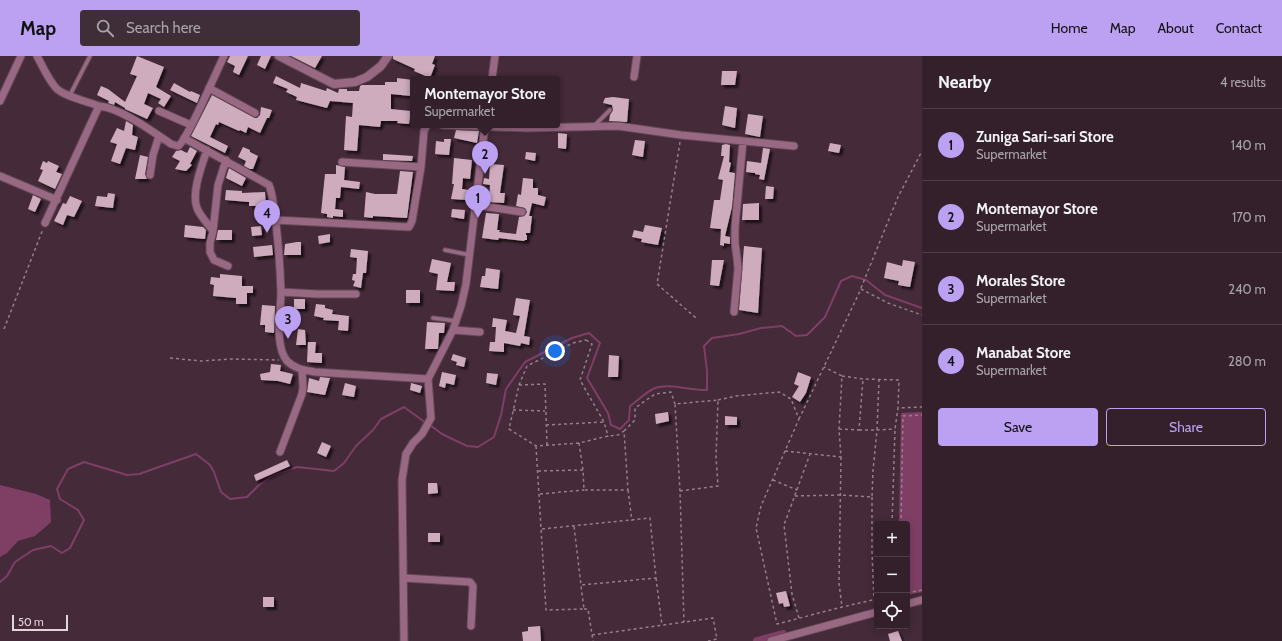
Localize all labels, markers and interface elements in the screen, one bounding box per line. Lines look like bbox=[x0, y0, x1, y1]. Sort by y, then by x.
search box bbox=[80, 10, 360, 46]
text: Map bbox=[20, 17, 56, 40]
icon: search bbox=[94, 17, 116, 39]
text: Search here bbox=[126, 19, 201, 37]
text: Home bbox=[1051, 19, 1088, 37]
text: Map bbox=[1110, 19, 1135, 37]
text: About bbox=[1157, 19, 1194, 37]
text: Contact bbox=[1216, 19, 1262, 37]
text: Nearby bbox=[938, 72, 991, 92]
text: 4 results bbox=[1220, 74, 1266, 90]
popup bbox=[410, 76, 560, 128]
text: Montemayor Store bbox=[424, 85, 546, 103]
text: Supermarket bbox=[424, 103, 495, 119]
text: Zuniga Sari-sari Store bbox=[976, 128, 1114, 146]
text: 1 bbox=[949, 137, 953, 153]
text: 140 m bbox=[1231, 137, 1266, 153]
pin: 2 bbox=[472, 141, 498, 174]
text: Supermarket bbox=[976, 146, 1047, 162]
pin: 1 bbox=[465, 185, 491, 218]
pin: 4 bbox=[254, 200, 280, 233]
text: Montemayor Store bbox=[976, 200, 1098, 218]
text: 2 bbox=[948, 209, 954, 225]
text: 170 m bbox=[1232, 209, 1266, 225]
text: Supermarket bbox=[976, 218, 1047, 234]
text: Morales Store bbox=[976, 272, 1065, 290]
text: 3 bbox=[947, 281, 955, 297]
text: 240 m bbox=[1228, 281, 1266, 297]
text: Supermarket bbox=[976, 290, 1047, 306]
pin: 3 bbox=[275, 306, 301, 339]
your location bbox=[545, 341, 565, 361]
text: Manabat Store bbox=[976, 344, 1071, 362]
text: 4 bbox=[947, 353, 955, 369]
text: 280 m bbox=[1228, 353, 1266, 369]
text: Supermarket bbox=[976, 362, 1047, 378]
button: Save bbox=[938, 408, 1098, 446]
button: Share bbox=[1106, 408, 1266, 446]
map controls bbox=[874, 521, 910, 629]
button: + bbox=[874, 521, 910, 557]
button: − bbox=[874, 557, 910, 593]
button: locate bbox=[874, 593, 910, 629]
scale bar bbox=[12, 613, 68, 632]
text: 50 m bbox=[18, 615, 44, 629]

